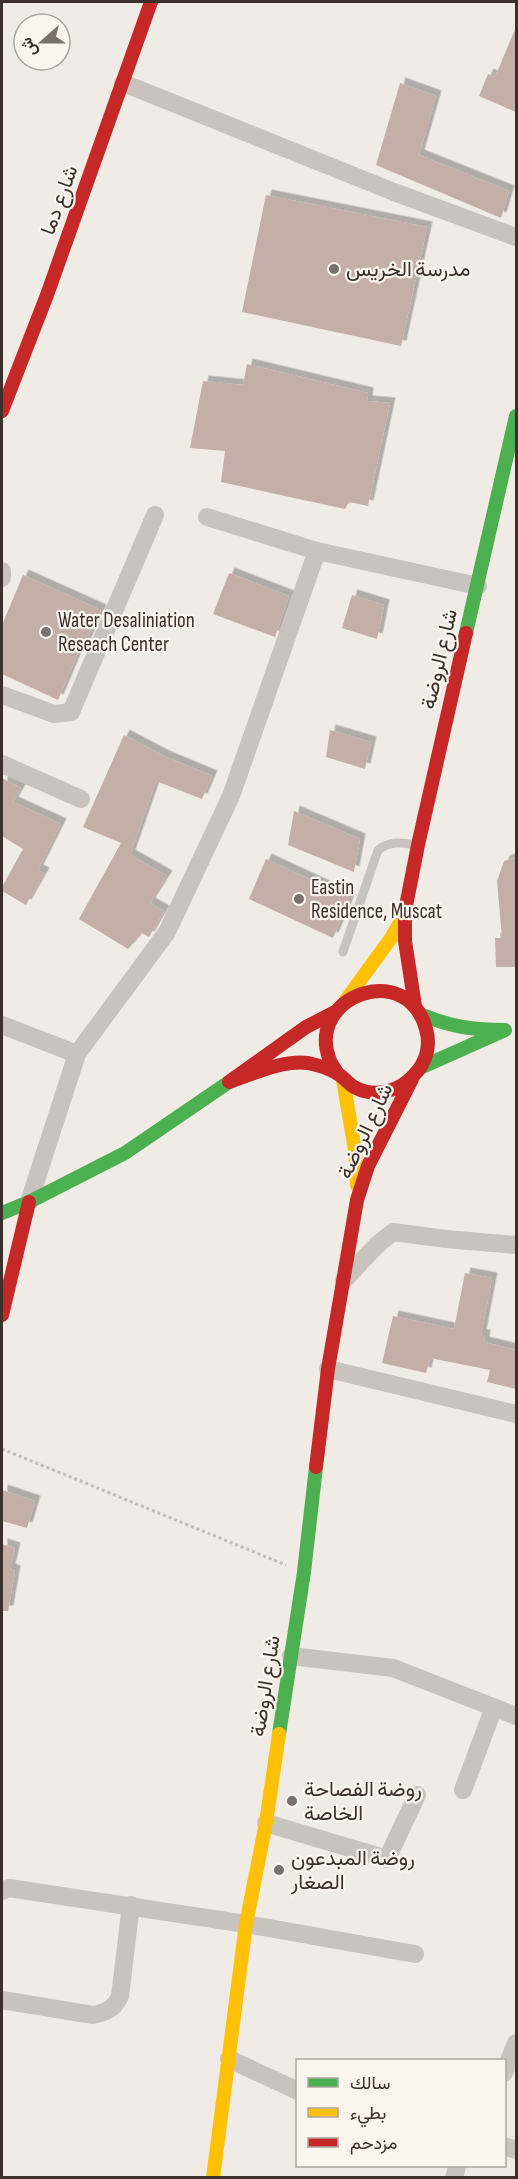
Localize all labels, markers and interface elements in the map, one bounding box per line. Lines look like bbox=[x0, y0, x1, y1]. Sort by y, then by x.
north arrow bbox=[12, 12, 72, 72]
text: ش bbox=[17, 34, 42, 59]
street label: شارع دما bbox=[35, 162, 85, 239]
place label: مدرسة الخريس bbox=[346, 257, 471, 282]
marker: مدرسة الخريس bbox=[327, 262, 341, 276]
street label: شارع الروضة bbox=[416, 607, 464, 712]
place label: Water Desaliniation Reseach Center bbox=[58, 608, 195, 657]
marker: Water Desaliniation Reseach Center bbox=[39, 625, 53, 639]
place label: Eastin Residence, Muscat bbox=[311, 875, 442, 924]
marker: Eastin Residence, Muscat bbox=[292, 892, 306, 906]
street label: شارع الروضة bbox=[333, 1080, 399, 1183]
street label: شارع الروضة bbox=[245, 1634, 287, 1739]
place label: روضة الفصاحة الخاصة bbox=[304, 1777, 422, 1826]
marker: روضة الفصاحة الخاصة bbox=[285, 1794, 299, 1808]
place label: روضة المبدعون الصغار bbox=[290, 1846, 415, 1895]
marker: روضة المبدعون الصغار bbox=[272, 1863, 286, 1877]
legend bbox=[296, 2059, 506, 2167]
text: سالك bbox=[350, 2073, 390, 2094]
text: بطيء bbox=[350, 2103, 386, 2128]
text: مزدحم bbox=[350, 2133, 397, 2155]

